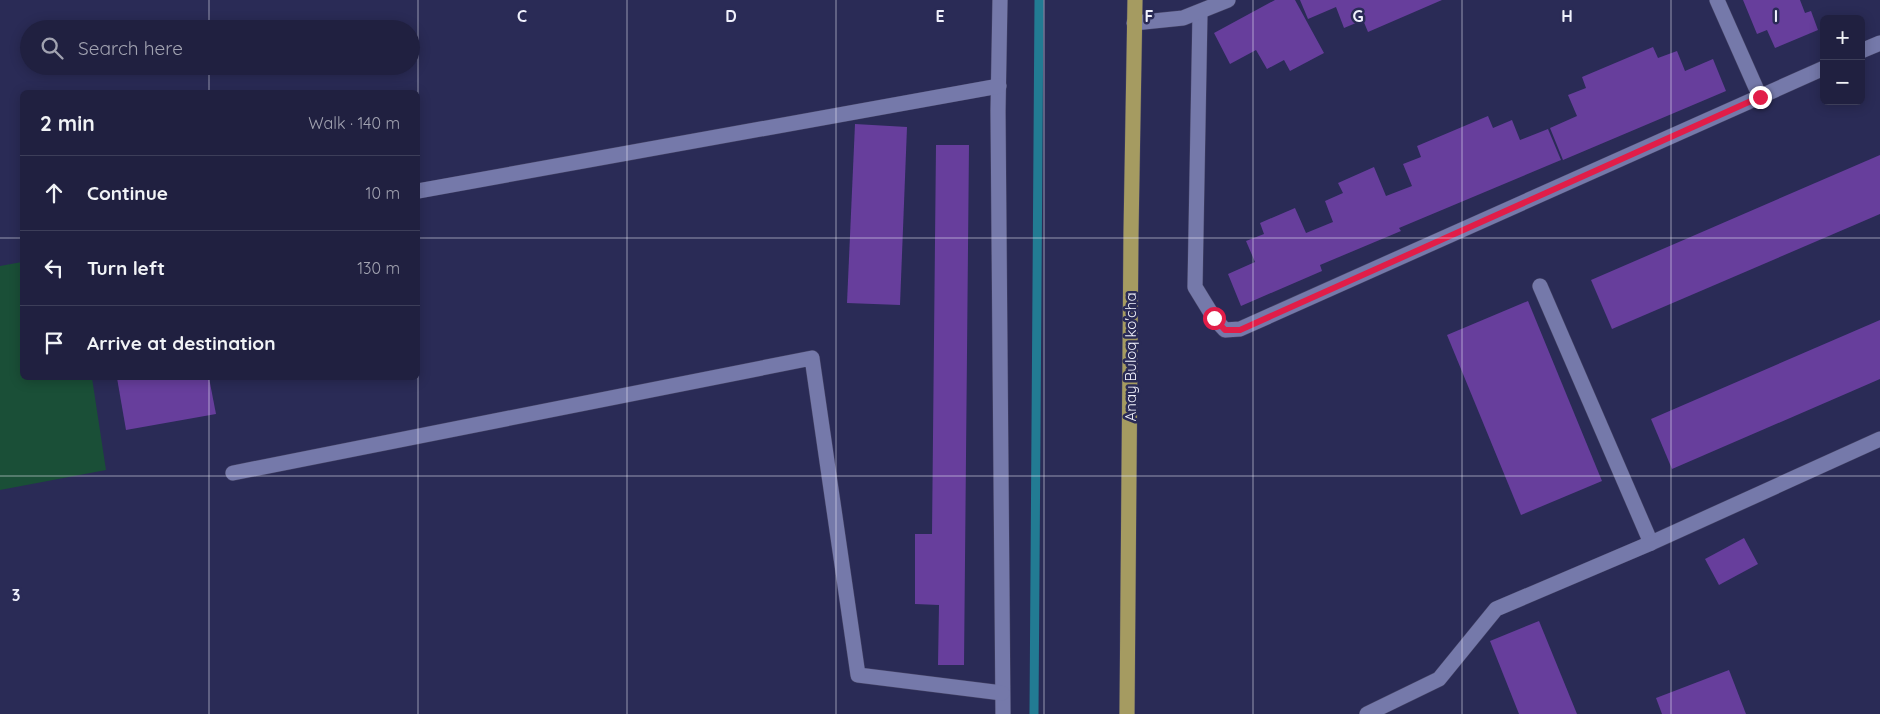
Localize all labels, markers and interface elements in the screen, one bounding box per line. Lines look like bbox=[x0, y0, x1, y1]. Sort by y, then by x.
text: C bbox=[517, 6, 527, 26]
text: D bbox=[725, 6, 737, 26]
text: E bbox=[935, 6, 945, 26]
text: F bbox=[1145, 6, 1154, 26]
text: G bbox=[1352, 6, 1364, 26]
text: H bbox=[1561, 6, 1573, 26]
text: I bbox=[1774, 6, 1778, 26]
map controls bbox=[1820, 15, 1865, 105]
button: + bbox=[1820, 15, 1865, 60]
search box bbox=[20, 20, 420, 75]
icon: search bbox=[38, 34, 66, 62]
text: Search here bbox=[78, 36, 183, 60]
button: − bbox=[1820, 60, 1865, 105]
route end bbox=[1749, 86, 1772, 109]
text: 2 min bbox=[40, 110, 95, 136]
text: Walk · 140 m bbox=[308, 113, 400, 133]
icon: ahead bbox=[40, 179, 68, 207]
text: Continue bbox=[87, 181, 168, 205]
text: 10 m bbox=[366, 183, 400, 203]
icon: left bbox=[40, 254, 68, 282]
text: Turn left bbox=[87, 256, 165, 280]
text: 130 m bbox=[357, 258, 400, 278]
street label: Anay Buloq ko'cha bbox=[1121, 293, 1140, 421]
route start bbox=[1203, 307, 1226, 330]
icon: arrive bbox=[40, 329, 68, 357]
text: Arrive at destination bbox=[87, 331, 276, 355]
text: 3 bbox=[12, 585, 20, 605]

